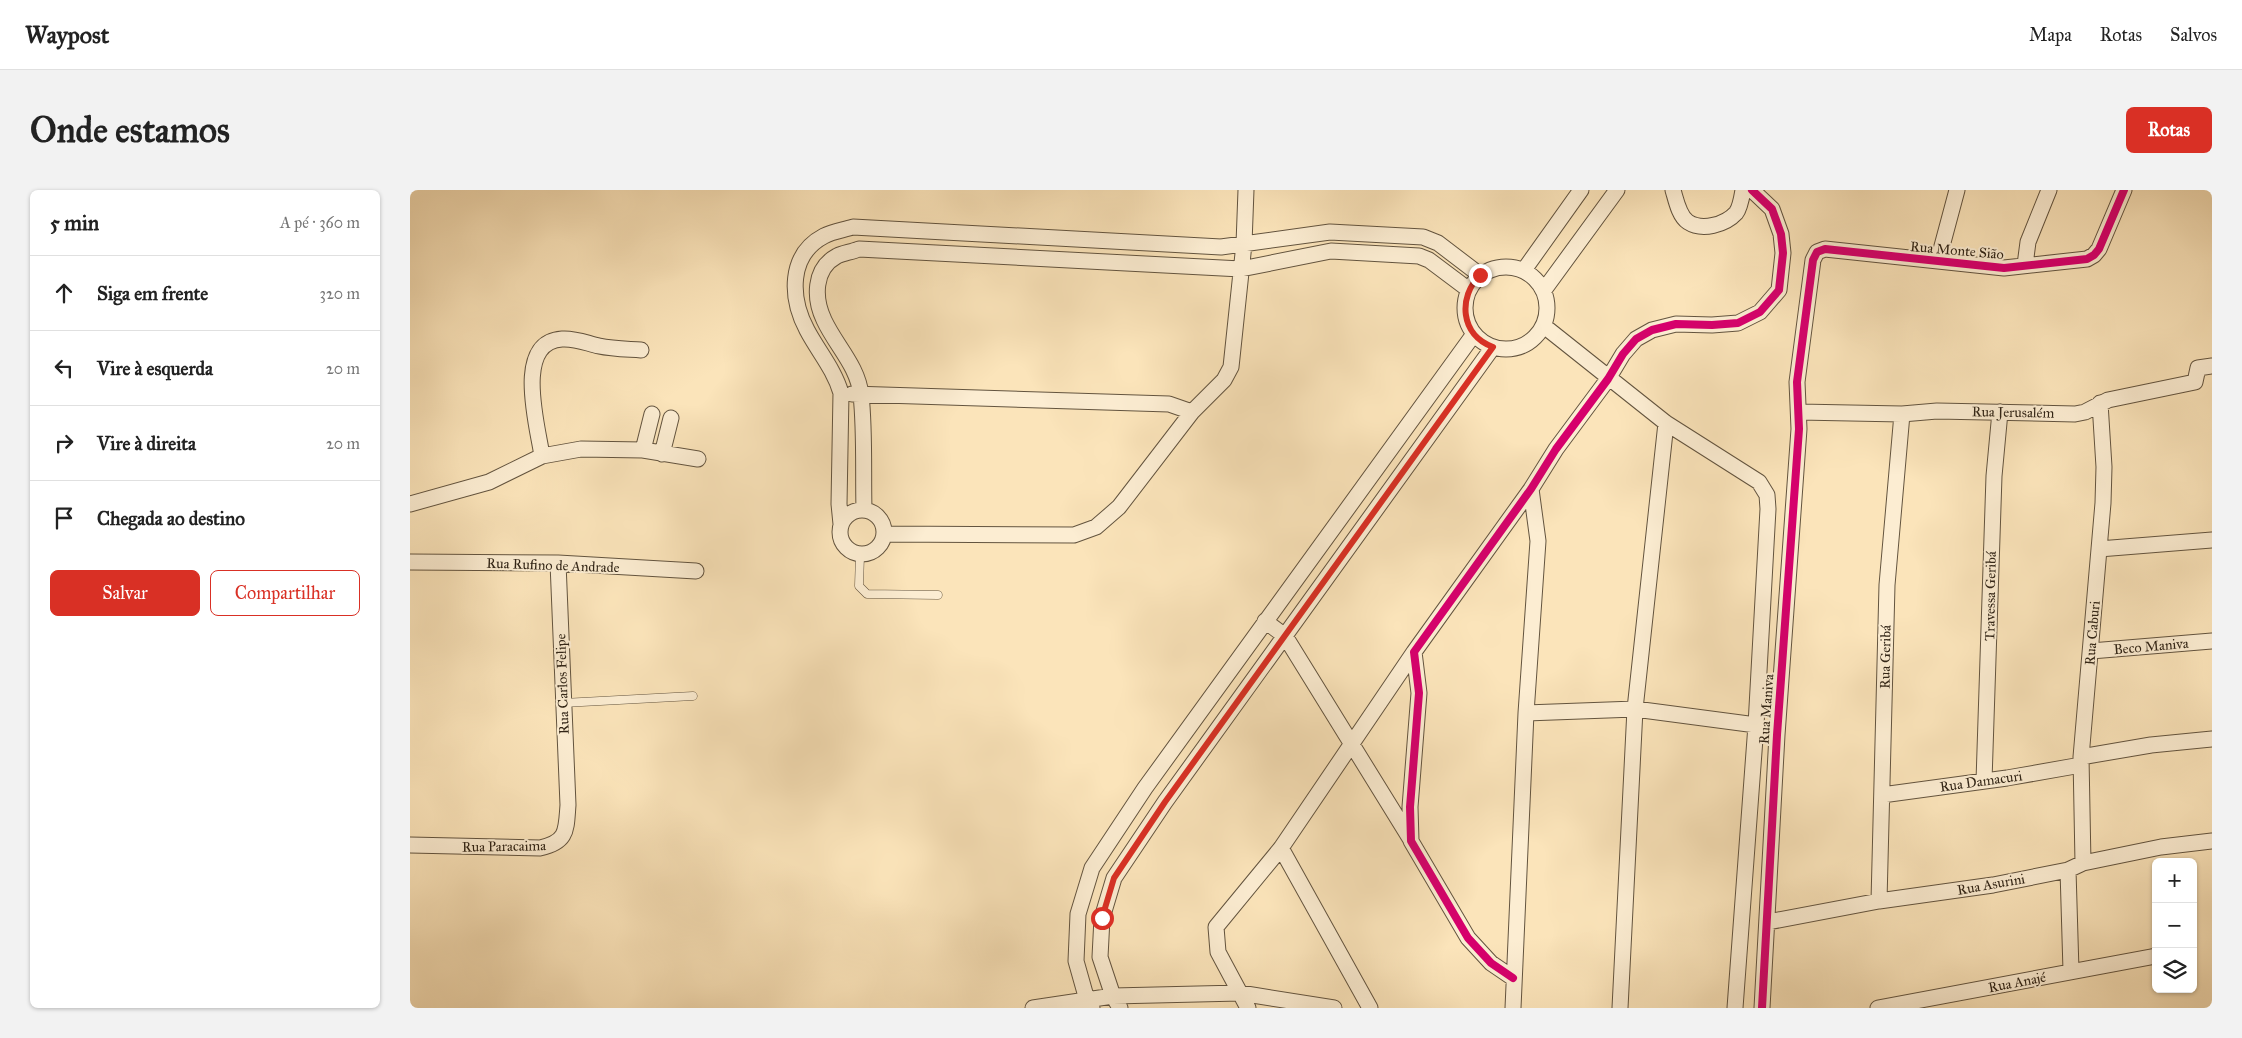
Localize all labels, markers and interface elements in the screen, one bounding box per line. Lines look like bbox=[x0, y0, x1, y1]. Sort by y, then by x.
text: Waypost bbox=[25, 20, 109, 50]
text: Mapa bbox=[2029, 24, 2072, 46]
text: Rotas bbox=[2100, 24, 2142, 46]
text: Salvos bbox=[2170, 24, 2217, 46]
button: Rotas bbox=[2126, 107, 2212, 153]
text: Onde estamos bbox=[30, 109, 230, 152]
text: 5 min bbox=[50, 210, 99, 236]
text: A pé · 360 m bbox=[280, 213, 360, 232]
street label: Rua Monte Sião bbox=[1909, 238, 2004, 263]
route end bbox=[1469, 264, 1492, 287]
icon: ahead bbox=[50, 279, 78, 307]
text: Siga em frente bbox=[97, 282, 208, 305]
text: 320 m bbox=[320, 284, 360, 303]
icon: left bbox=[50, 354, 78, 382]
text: Vire à esquerda bbox=[97, 357, 213, 380]
text: 20 m bbox=[326, 359, 360, 378]
street label: Rua Jerusalém bbox=[1972, 403, 2055, 423]
icon: right bbox=[50, 429, 78, 457]
text: Vire à direita bbox=[97, 432, 196, 455]
text: 20 m bbox=[326, 434, 360, 453]
icon: arrive bbox=[50, 504, 78, 532]
text: Chegada ao destino bbox=[97, 507, 245, 530]
street label: Travessa Geribá bbox=[1981, 551, 2000, 641]
street label: Rua Rufino de Andrade bbox=[486, 555, 620, 576]
button: Salvar bbox=[50, 570, 200, 616]
button: Compartilhar bbox=[210, 570, 360, 616]
street label: Rua Caburi bbox=[2081, 600, 2104, 666]
street label: Rua Geribá bbox=[1876, 625, 1895, 689]
street label: Rua Carlos Felipe bbox=[552, 633, 573, 735]
street label: Beco Maniva bbox=[2113, 635, 2189, 658]
street label: Rua Maniva bbox=[1756, 673, 1777, 745]
street label: Rua Damacuri bbox=[1939, 767, 2024, 796]
street label: Rua Paracaima bbox=[462, 837, 546, 856]
map controls bbox=[2152, 858, 2197, 993]
button: + bbox=[2152, 858, 2197, 903]
street label: Rua Asurini bbox=[1956, 870, 2026, 899]
button: − bbox=[2152, 903, 2197, 948]
route start bbox=[1091, 907, 1114, 930]
button: layers bbox=[2152, 948, 2197, 993]
street label: Rua Anajé bbox=[1987, 969, 2047, 996]

